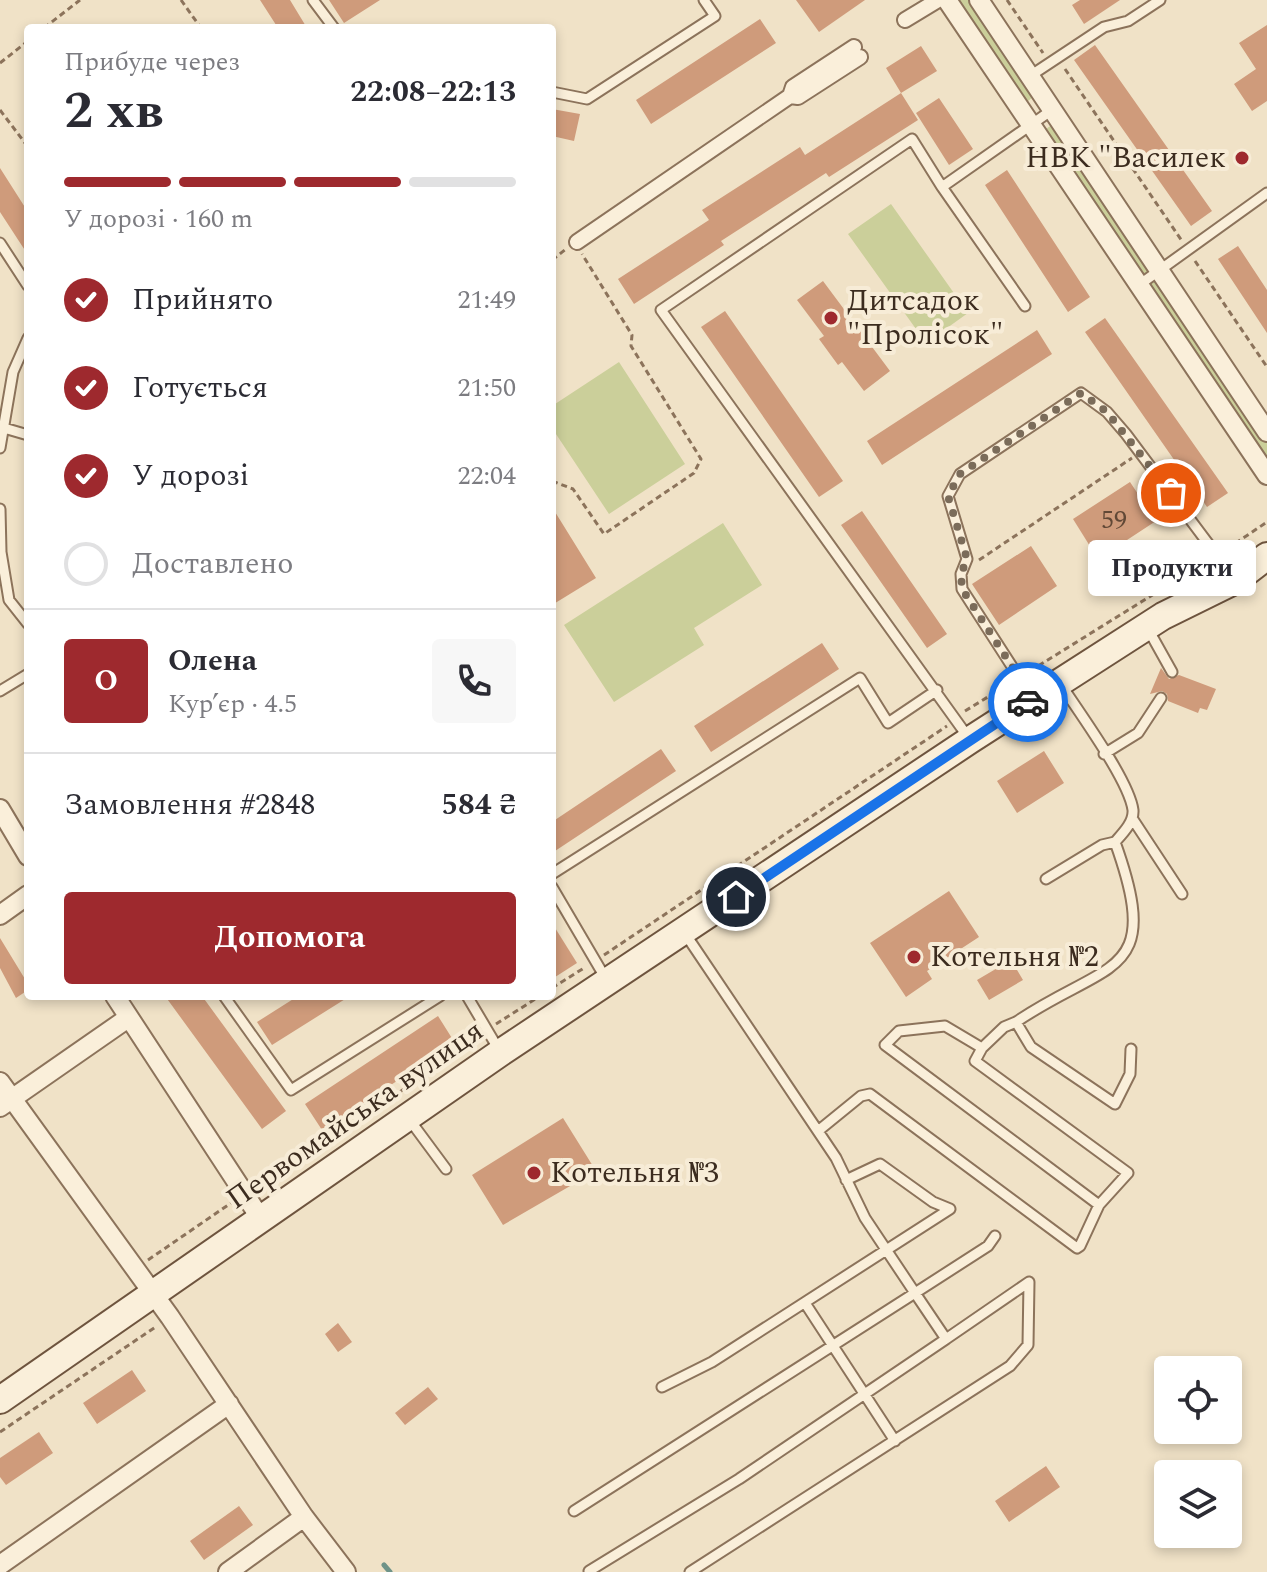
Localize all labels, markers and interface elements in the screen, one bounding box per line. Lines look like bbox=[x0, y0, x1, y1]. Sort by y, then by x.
text: Прибуде через bbox=[64, 42, 240, 82]
text: 22:08–22:13 bbox=[350, 69, 516, 115]
text: 2 хв bbox=[64, 72, 163, 151]
place label: НВК "Василек bbox=[1025, 135, 1226, 181]
marker: НВК "Василек bbox=[1233, 149, 1251, 167]
text: У дорозі · 160 m bbox=[64, 199, 253, 239]
text: Прийнято bbox=[132, 277, 273, 323]
icon: check bbox=[64, 278, 108, 322]
place label: Дитсадок "Пролісок" bbox=[847, 278, 1004, 358]
text: 21:49 bbox=[457, 280, 516, 320]
marker: Дитсадок "Пролісок" bbox=[822, 309, 840, 327]
text: Готується bbox=[132, 365, 268, 411]
icon: check bbox=[64, 366, 108, 410]
text: 21:50 bbox=[457, 368, 516, 408]
text: У дорозі bbox=[132, 453, 249, 499]
icon: check bbox=[64, 454, 108, 498]
text: 22:04 bbox=[457, 456, 516, 496]
pin bbox=[1137, 459, 1205, 527]
icon: bag bbox=[1149, 471, 1193, 515]
house number: 59 bbox=[1101, 500, 1127, 540]
text: Доставлено bbox=[132, 541, 293, 587]
callout: Продукти bbox=[1087, 541, 1255, 597]
text: Продукти bbox=[1111, 548, 1233, 588]
text: Олена bbox=[168, 638, 257, 684]
button: phone bbox=[432, 639, 516, 723]
text: О bbox=[94, 658, 118, 704]
courier bbox=[988, 662, 1068, 742]
icon: car bbox=[1006, 680, 1050, 724]
text: Кур’єр · 4.5 bbox=[168, 684, 297, 724]
text: Замовлення #2848 bbox=[64, 782, 315, 828]
text: 584 ₴ bbox=[441, 782, 516, 828]
pin bbox=[702, 863, 770, 931]
icon: home bbox=[714, 875, 758, 919]
button: Допомога bbox=[64, 892, 516, 984]
place label: Котельня №2 bbox=[930, 934, 1099, 980]
marker: Котельня №2 bbox=[905, 948, 923, 966]
street label: Первомайська вулиця bbox=[217, 1009, 493, 1221]
place label: Котельня №3 bbox=[550, 1150, 719, 1196]
marker: Котельня №3 bbox=[525, 1164, 543, 1182]
map controls bbox=[1154, 1356, 1242, 1548]
button: locate bbox=[1154, 1356, 1242, 1444]
button: layers bbox=[1154, 1460, 1242, 1548]

